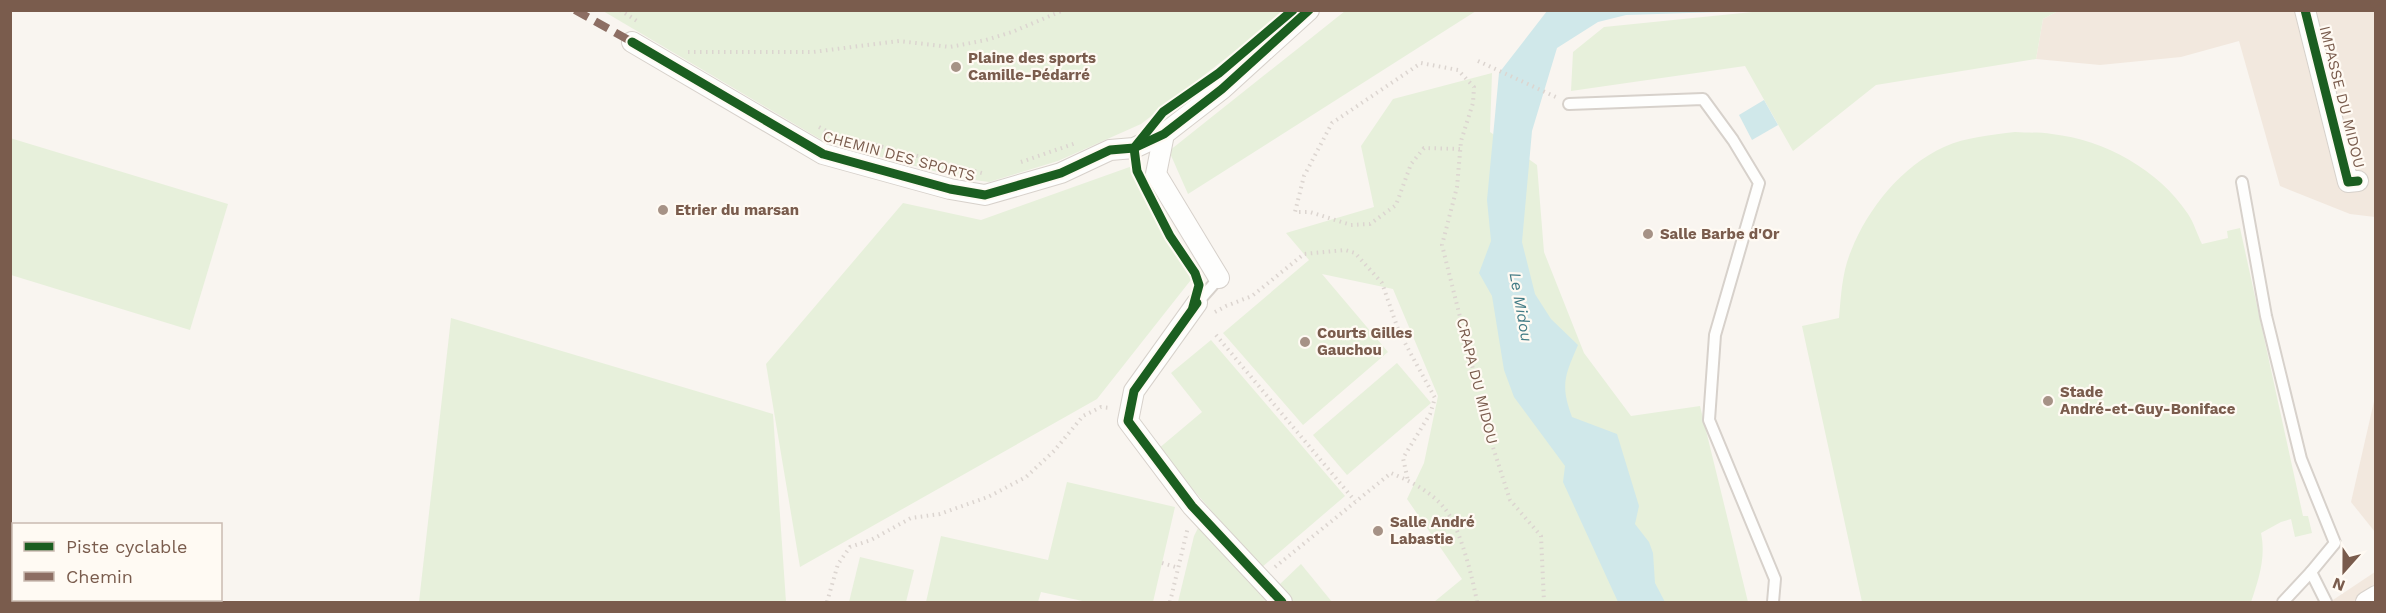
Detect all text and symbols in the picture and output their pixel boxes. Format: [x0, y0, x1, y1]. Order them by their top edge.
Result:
street label: IMPASSE DU MIDOU [2316, 24, 2368, 170]
place label: Plaine des sports Camille-Pédarré [968, 49, 1096, 84]
marker: Plaine des sports Camille-Pédarré [949, 60, 963, 74]
street label: CHEMIN DES SPORTS [821, 127, 977, 185]
place label: Etrier du marsan [675, 201, 799, 219]
marker: Etrier du marsan [656, 203, 670, 217]
place label: Salle Barbe d'Or [1660, 225, 1780, 243]
marker: Salle Barbe d'Or [1641, 227, 1655, 241]
water label: Le Midou [1506, 271, 1537, 344]
street label: CRAPA DU MIDOU [1453, 316, 1501, 446]
place label: Courts Gilles Gauchou [1317, 324, 1412, 359]
marker: Courts Gilles Gauchou [1298, 335, 1312, 349]
place label: Stade André-et-Guy-Boniface [2060, 383, 2236, 418]
marker: Stade André-et-Guy-Boniface [2041, 394, 2055, 408]
place label: Salle André Labastie [1390, 513, 1475, 548]
legend [12, 523, 222, 601]
marker: Salle André Labastie [1371, 524, 1385, 538]
text: Piste cyclable [66, 536, 187, 557]
north arrow [2314, 541, 2374, 601]
text: Chemin [66, 566, 133, 587]
text: N [2330, 574, 2348, 596]

